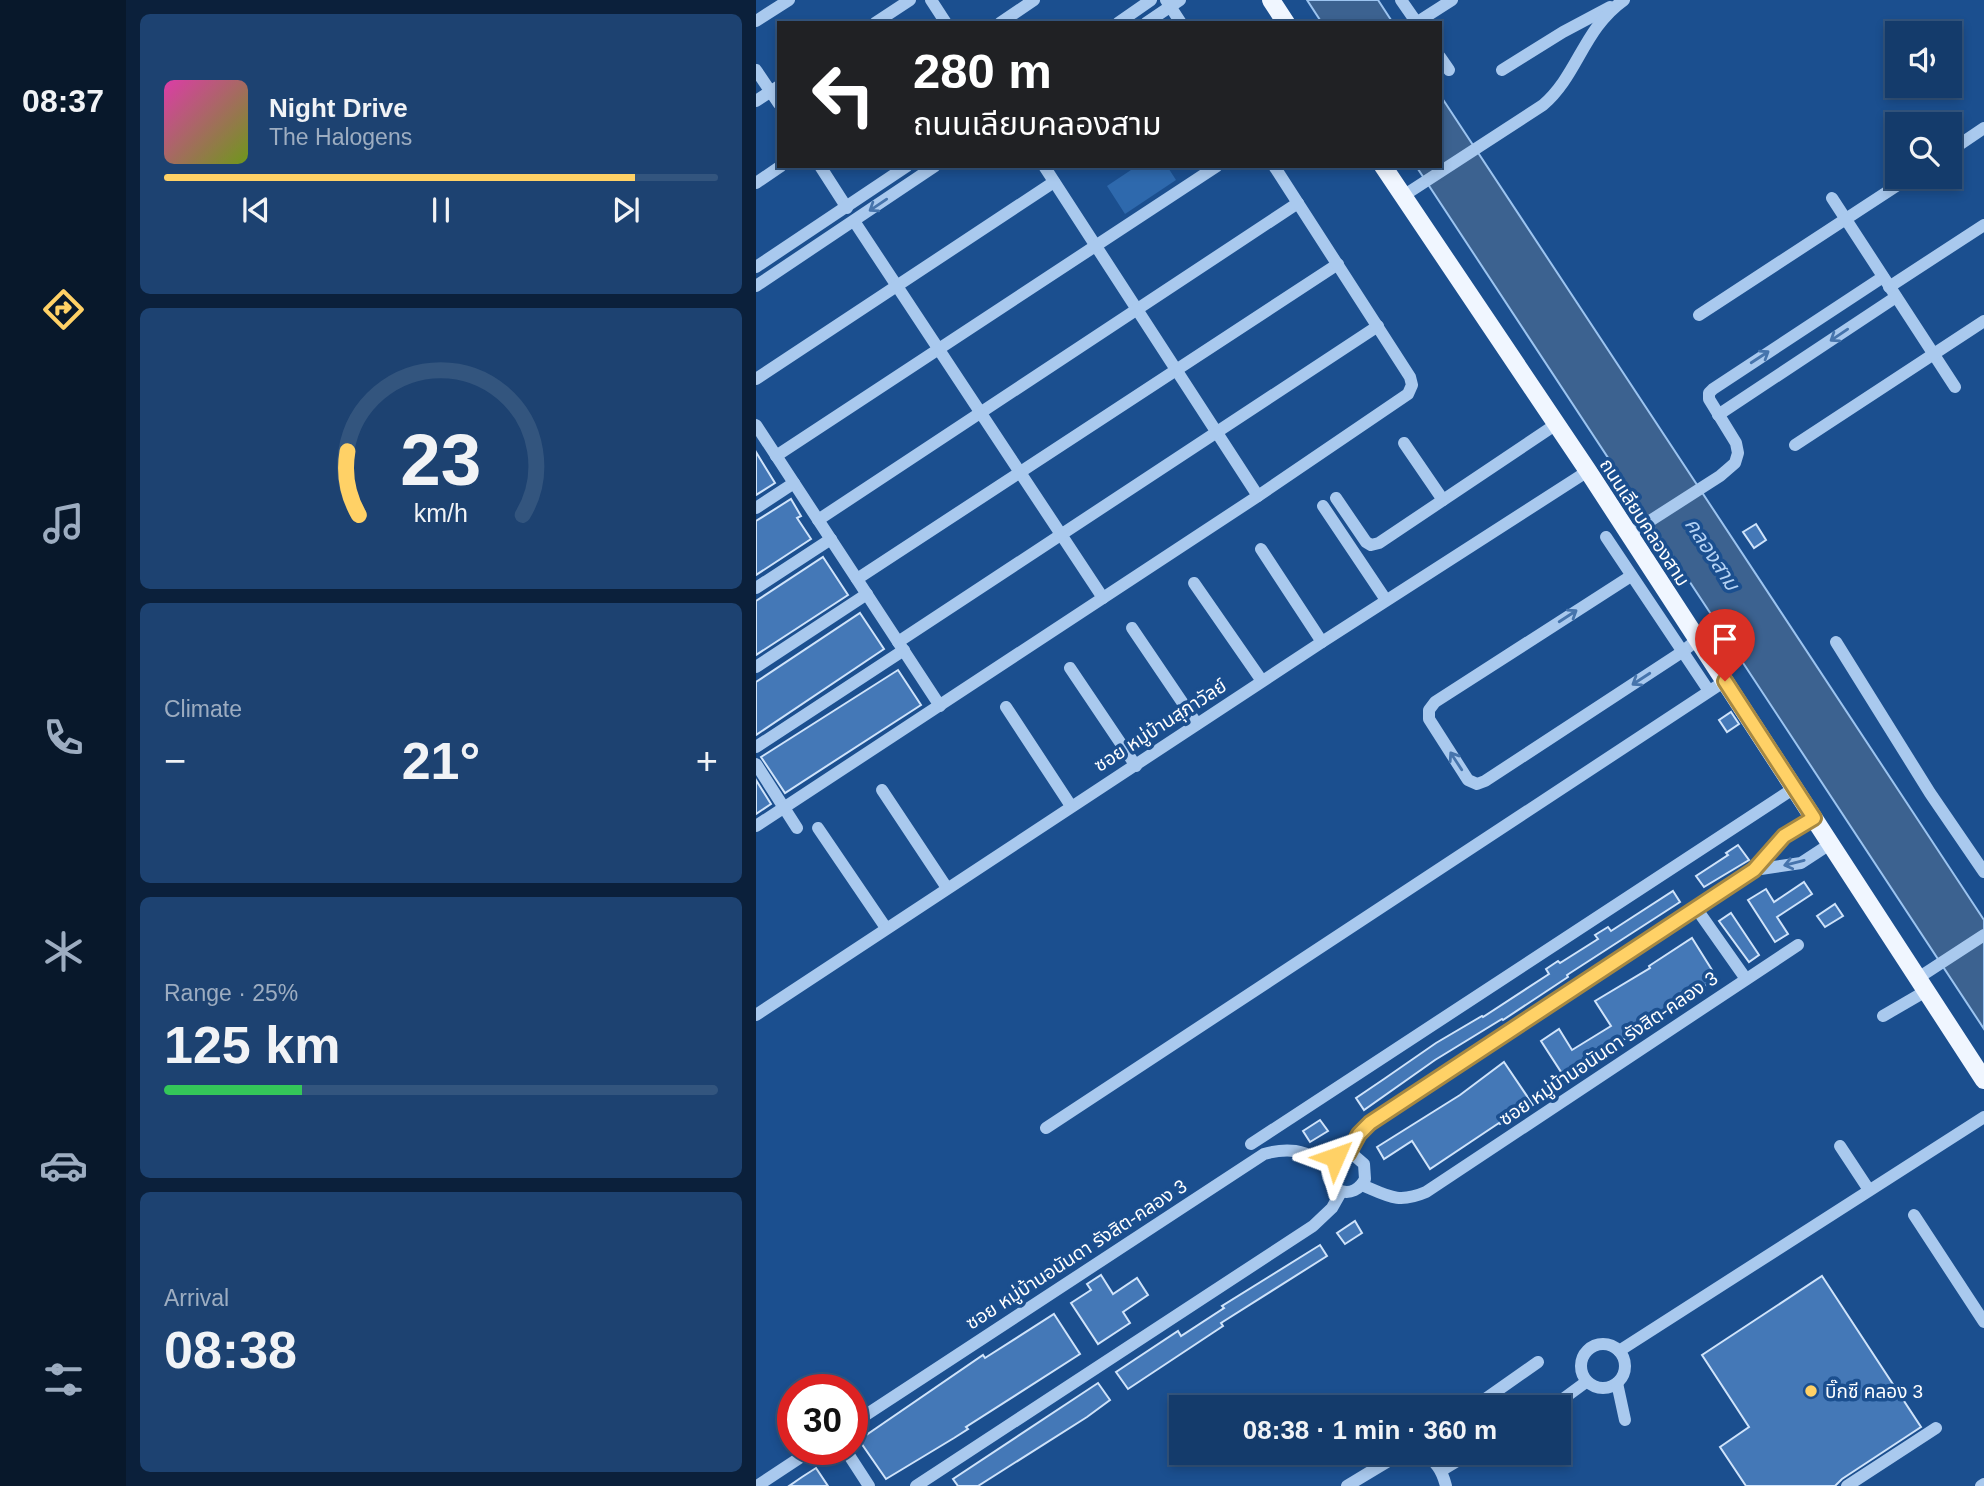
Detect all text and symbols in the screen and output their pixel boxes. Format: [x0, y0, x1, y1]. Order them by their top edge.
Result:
map controls [1885, 21, 1962, 189]
button: sound [1885, 21, 1962, 98]
text: 280 m [913, 44, 1052, 98]
icon: left [798, 49, 889, 140]
text: 08:37 [22, 83, 104, 119]
text: Night Drive [269, 93, 408, 123]
text: ถนนเลียบคลองสาม [913, 106, 1162, 142]
button: search [1885, 112, 1962, 189]
text: The Halogens [269, 124, 412, 150]
icon: previous [237, 191, 275, 229]
icon: pause [422, 191, 460, 229]
icon: next [607, 191, 645, 229]
one-way arrow [869, 198, 888, 212]
icon: directions [39, 285, 88, 334]
one-way arrow [1830, 328, 1849, 342]
one-way arrow [1750, 350, 1769, 365]
text: 23 [401, 419, 481, 500]
street label: ถนนเลียบคลองสาม [1596, 455, 1694, 590]
text: km/h [414, 498, 468, 526]
icon: music [39, 499, 88, 548]
water label: คลองสาม [1681, 513, 1745, 596]
one-way arrow [1558, 609, 1577, 623]
pin [1695, 609, 1755, 681]
icon: arrive [1706, 620, 1744, 658]
one-way arrow [1632, 672, 1651, 687]
street label: ซอย หมู่บ้านสุภาวัลย์ [1090, 674, 1231, 778]
text: Climate [164, 696, 242, 722]
icon: phone [39, 713, 88, 762]
text: 21° [402, 732, 480, 790]
text: − [164, 740, 186, 782]
text: + [696, 740, 718, 782]
one-way arrow [1448, 752, 1463, 771]
one-way arrow [1784, 857, 1806, 870]
icon: climate [39, 927, 88, 976]
street label: ซอย หมู่บ้านอนันดา รังสิต-คลอง 3 [1495, 967, 1723, 1131]
text: Range · 25% [164, 980, 298, 1006]
text: 125 km [164, 1016, 340, 1074]
position arrow [1298, 1120, 1372, 1194]
icon: car [39, 1141, 88, 1190]
street label: ซอย หมู่บ้านอนันดา รังสิต-คลอง 3 [961, 1174, 1192, 1335]
text: Arrival [164, 1285, 229, 1311]
text: 08:38 [164, 1321, 297, 1379]
icon: filters [39, 1355, 88, 1404]
speed limit sign: 30 [777, 1374, 868, 1465]
place label: บิ๊กซี คลอง 3 [1825, 1379, 1923, 1402]
marker: บิ๊กซี คลอง 3 [1803, 1383, 1819, 1399]
text: 08:38 · 1 min · 360 m [1243, 1415, 1497, 1445]

